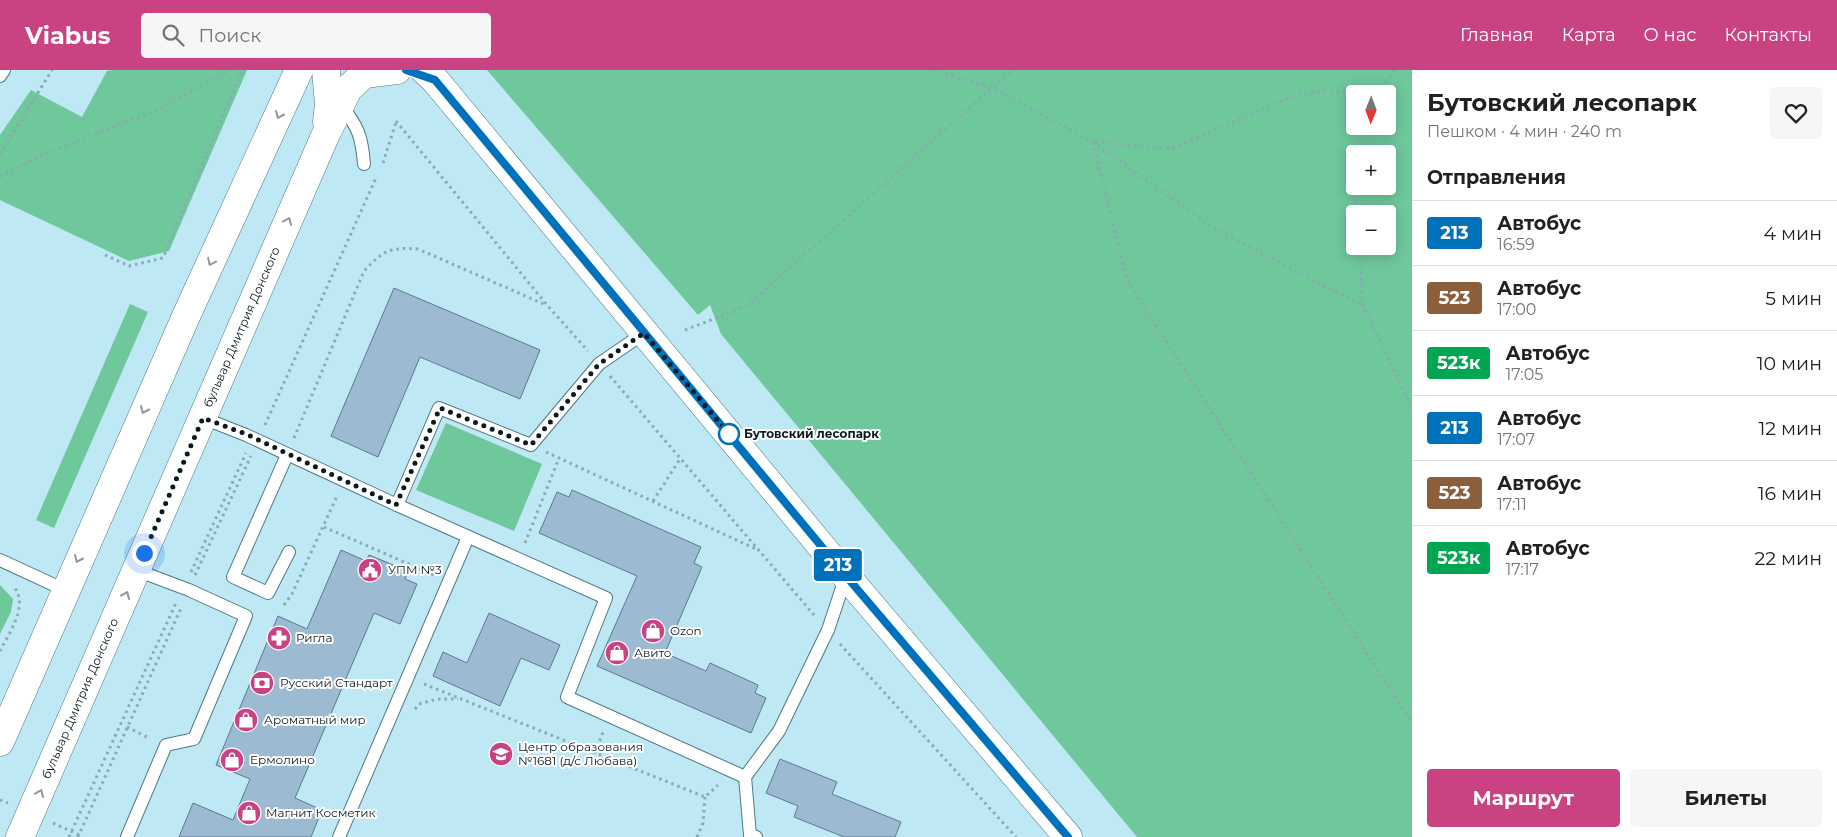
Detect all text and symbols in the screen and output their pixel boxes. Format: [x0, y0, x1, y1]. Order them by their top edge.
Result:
search box [141, 13, 491, 58]
text: Viabus [25, 21, 111, 50]
icon: search [159, 21, 187, 49]
text: Поиск [199, 24, 261, 47]
text: Главная [1460, 24, 1534, 46]
text: Карта [1562, 24, 1616, 46]
text: О нас [1644, 24, 1696, 46]
text: Контакты [1724, 24, 1812, 46]
north arrow [1346, 85, 1396, 135]
map controls [1346, 85, 1396, 255]
button: heart [1770, 87, 1822, 139]
text: Бутовский лесопарк [1427, 88, 1697, 117]
one-way arrow [275, 110, 286, 119]
text: Пешком · 4 мин · 240 m [1427, 122, 1622, 141]
button: + [1346, 145, 1396, 195]
text: Отправления [1427, 166, 1566, 189]
button: − [1346, 205, 1396, 255]
text: Автобус [1497, 212, 1581, 235]
one-way arrow [281, 217, 292, 226]
text: 213 [1440, 222, 1469, 244]
text: 4 мин [1764, 222, 1822, 245]
text: 16:59 [1497, 235, 1535, 254]
street label: бульвар Дмитрия Донского [200, 244, 283, 409]
one-way arrow [207, 257, 217, 266]
text: Автобус [1497, 277, 1581, 300]
text: 523 [1439, 287, 1470, 309]
text: 5 мин [1765, 287, 1822, 310]
text: 17:00 [1497, 300, 1536, 319]
text: Автобус [1505, 342, 1590, 365]
text: 523к [1437, 352, 1480, 374]
text: 10 мин [1757, 352, 1822, 375]
text: 17:05 [1505, 365, 1543, 384]
one-way arrow [140, 405, 151, 414]
text: Автобус [1497, 407, 1581, 430]
text: 213 [1440, 417, 1469, 439]
text: 12 мин [1758, 417, 1822, 440]
marker: Бутовский лесопарк [718, 423, 740, 445]
place label: Бутовский лесопарк [744, 426, 879, 441]
text: 17:07 [1497, 430, 1535, 449]
text: Автобус [1497, 472, 1581, 495]
text: 523 [1439, 482, 1470, 504]
text: 16 мин [1758, 482, 1822, 505]
text: 17:11 [1497, 495, 1527, 514]
text: Автобус [1505, 537, 1590, 560]
your location [132, 541, 157, 566]
text: 523к [1437, 547, 1480, 569]
text: 22 мин [1755, 547, 1822, 570]
line badge: 213 [809, 549, 867, 581]
one-way arrow [74, 554, 85, 563]
text: 213 [824, 554, 852, 576]
public building icon: УПМ №3 [357, 557, 383, 583]
text: 17:17 [1505, 560, 1539, 579]
place label: УПМ №3 [388, 562, 442, 577]
one-way arrow [119, 591, 130, 600]
street label: бульвар Дмитрия Донского [38, 615, 121, 781]
shop icon: Ozon [640, 618, 666, 644]
place label: Ozon [670, 623, 702, 638]
pharmacy icon: Ригла [266, 625, 292, 651]
place label: Ригла [296, 630, 332, 645]
shop icon: Авито [604, 640, 630, 666]
place label: Авито [634, 645, 672, 660]
bank icon: Русский Стандарт [249, 670, 275, 696]
place label: Русский Стандарт [280, 675, 393, 690]
shop icon: Ароматный мир [233, 707, 259, 733]
place label: Ароматный мир [264, 712, 366, 727]
place label: Центр образования №1681 (д/с Любава) [518, 739, 643, 768]
school or university icon: Центр образования №1681 (д/с Любава) [488, 741, 514, 767]
shop icon: Ермолино [219, 747, 245, 773]
place label: Ермолино [250, 752, 315, 767]
button: Маршрут [1427, 769, 1620, 827]
button: Билеты [1630, 769, 1822, 827]
one-way arrow [34, 789, 45, 798]
shop icon: Магнит Косметик [236, 800, 262, 826]
place label: Магнит Косметик [266, 805, 375, 820]

